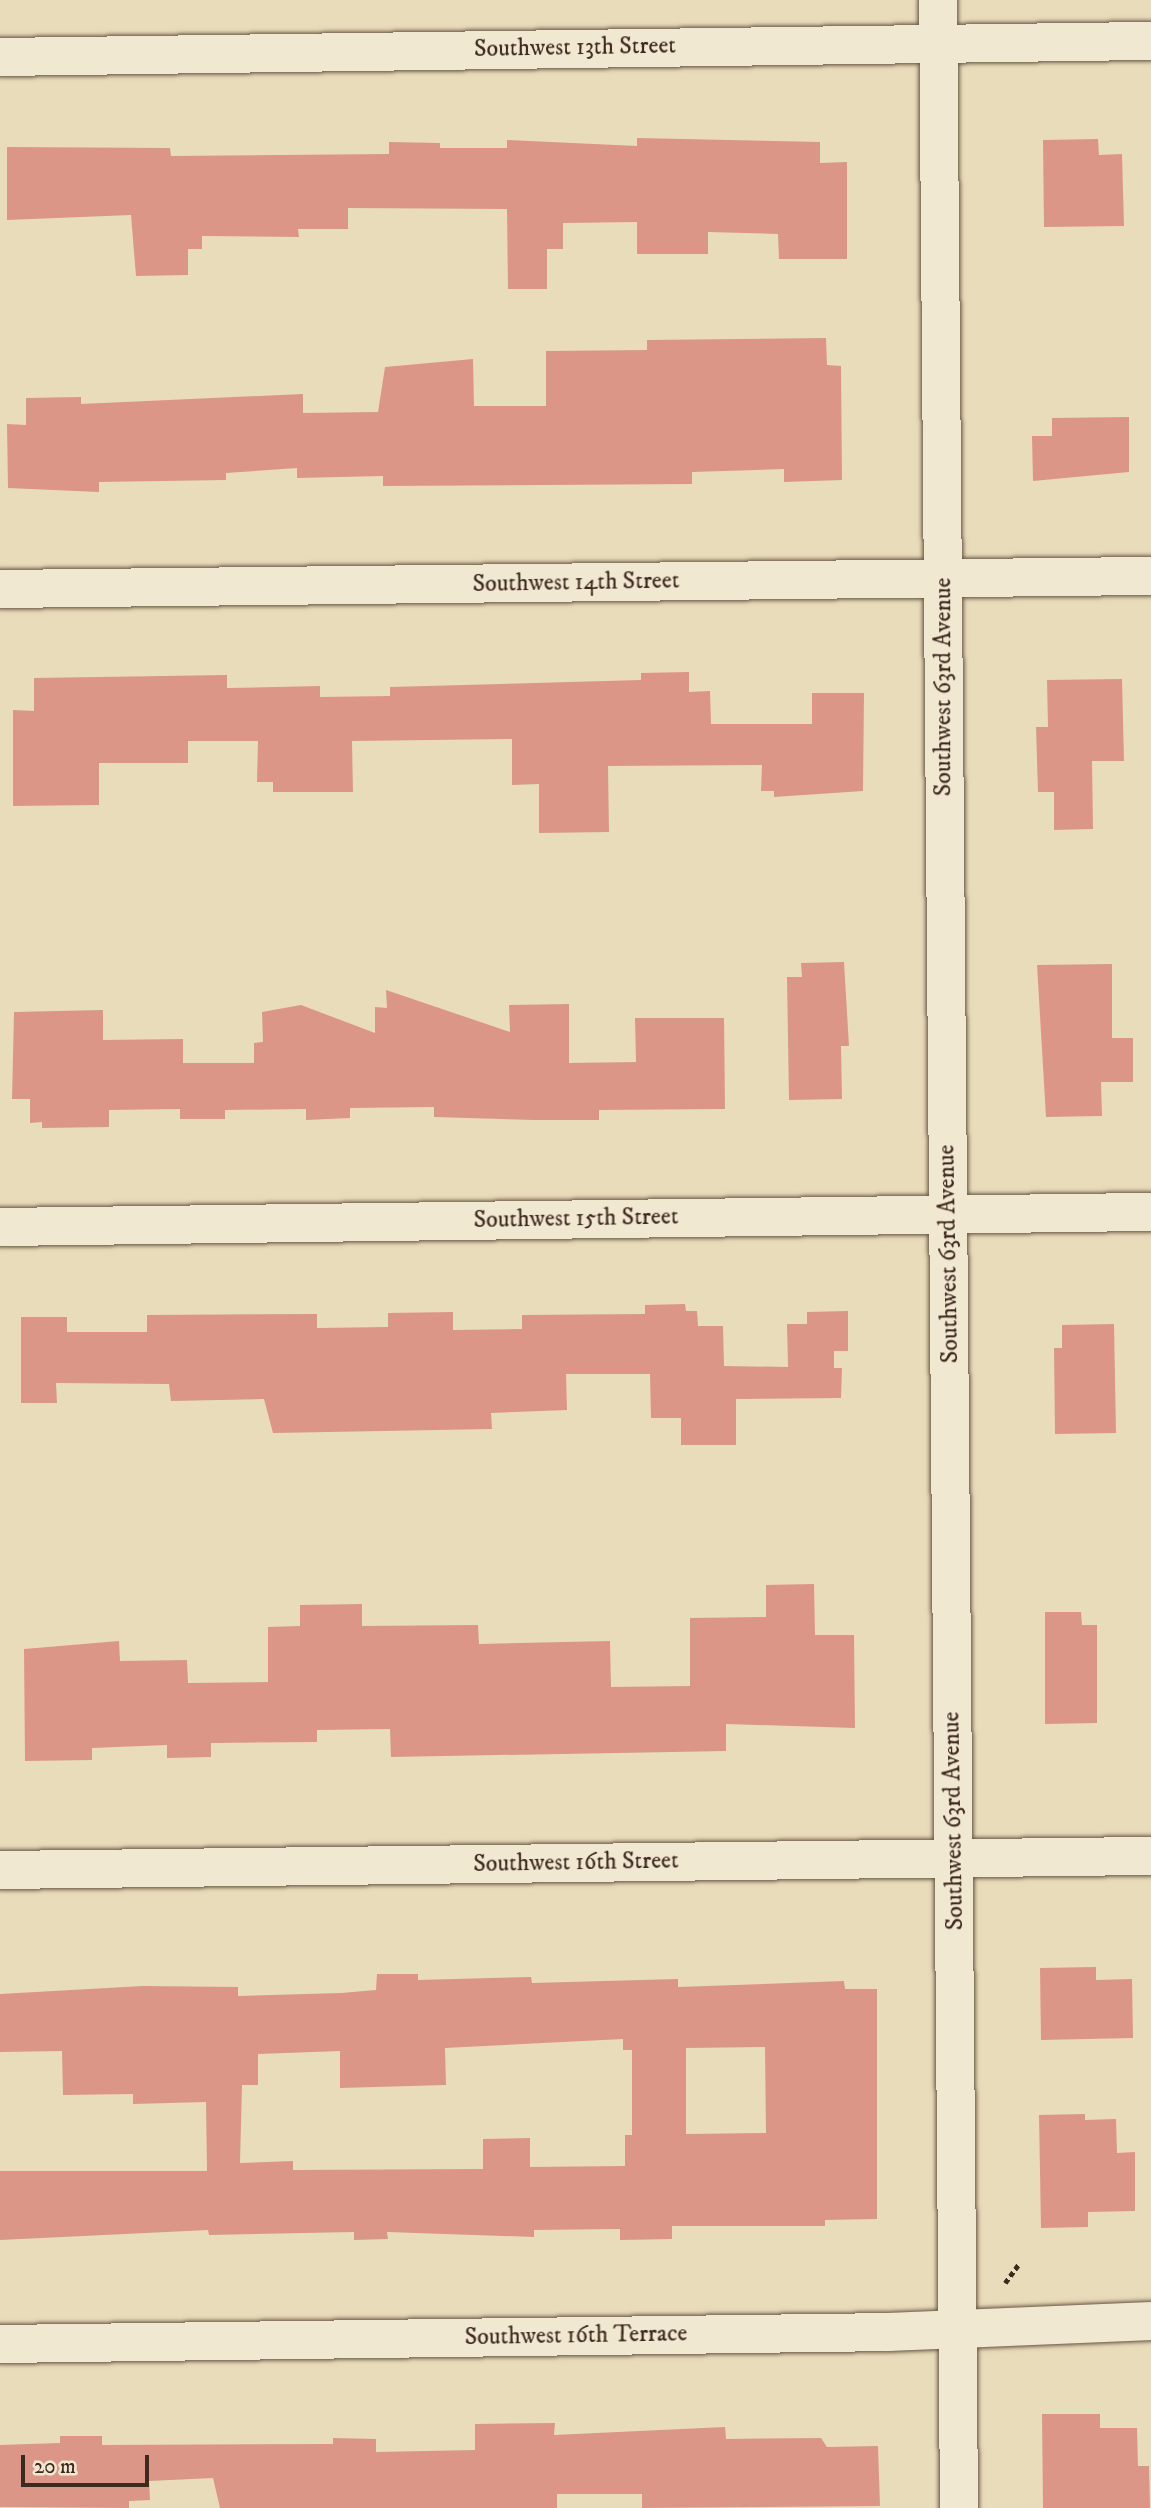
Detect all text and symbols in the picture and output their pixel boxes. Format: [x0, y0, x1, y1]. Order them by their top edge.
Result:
street label: Southwest 13th Street [474, 32, 676, 64]
street label: Southwest 14th Street [472, 567, 680, 599]
street label: Southwest 63rd Avenue [930, 578, 958, 796]
street label: Southwest 63rd Avenue [933, 1144, 965, 1364]
street label: Southwest 15th Street [473, 1203, 679, 1235]
street label: Southwest 63rd Avenue [938, 1711, 970, 1931]
street label: Southwest 16th Street [473, 1847, 679, 1879]
street label: Southwest 16th Terrace [464, 2320, 688, 2352]
scale bar [24, 2442, 152, 2486]
text: 20 m [34, 2454, 76, 2480]

